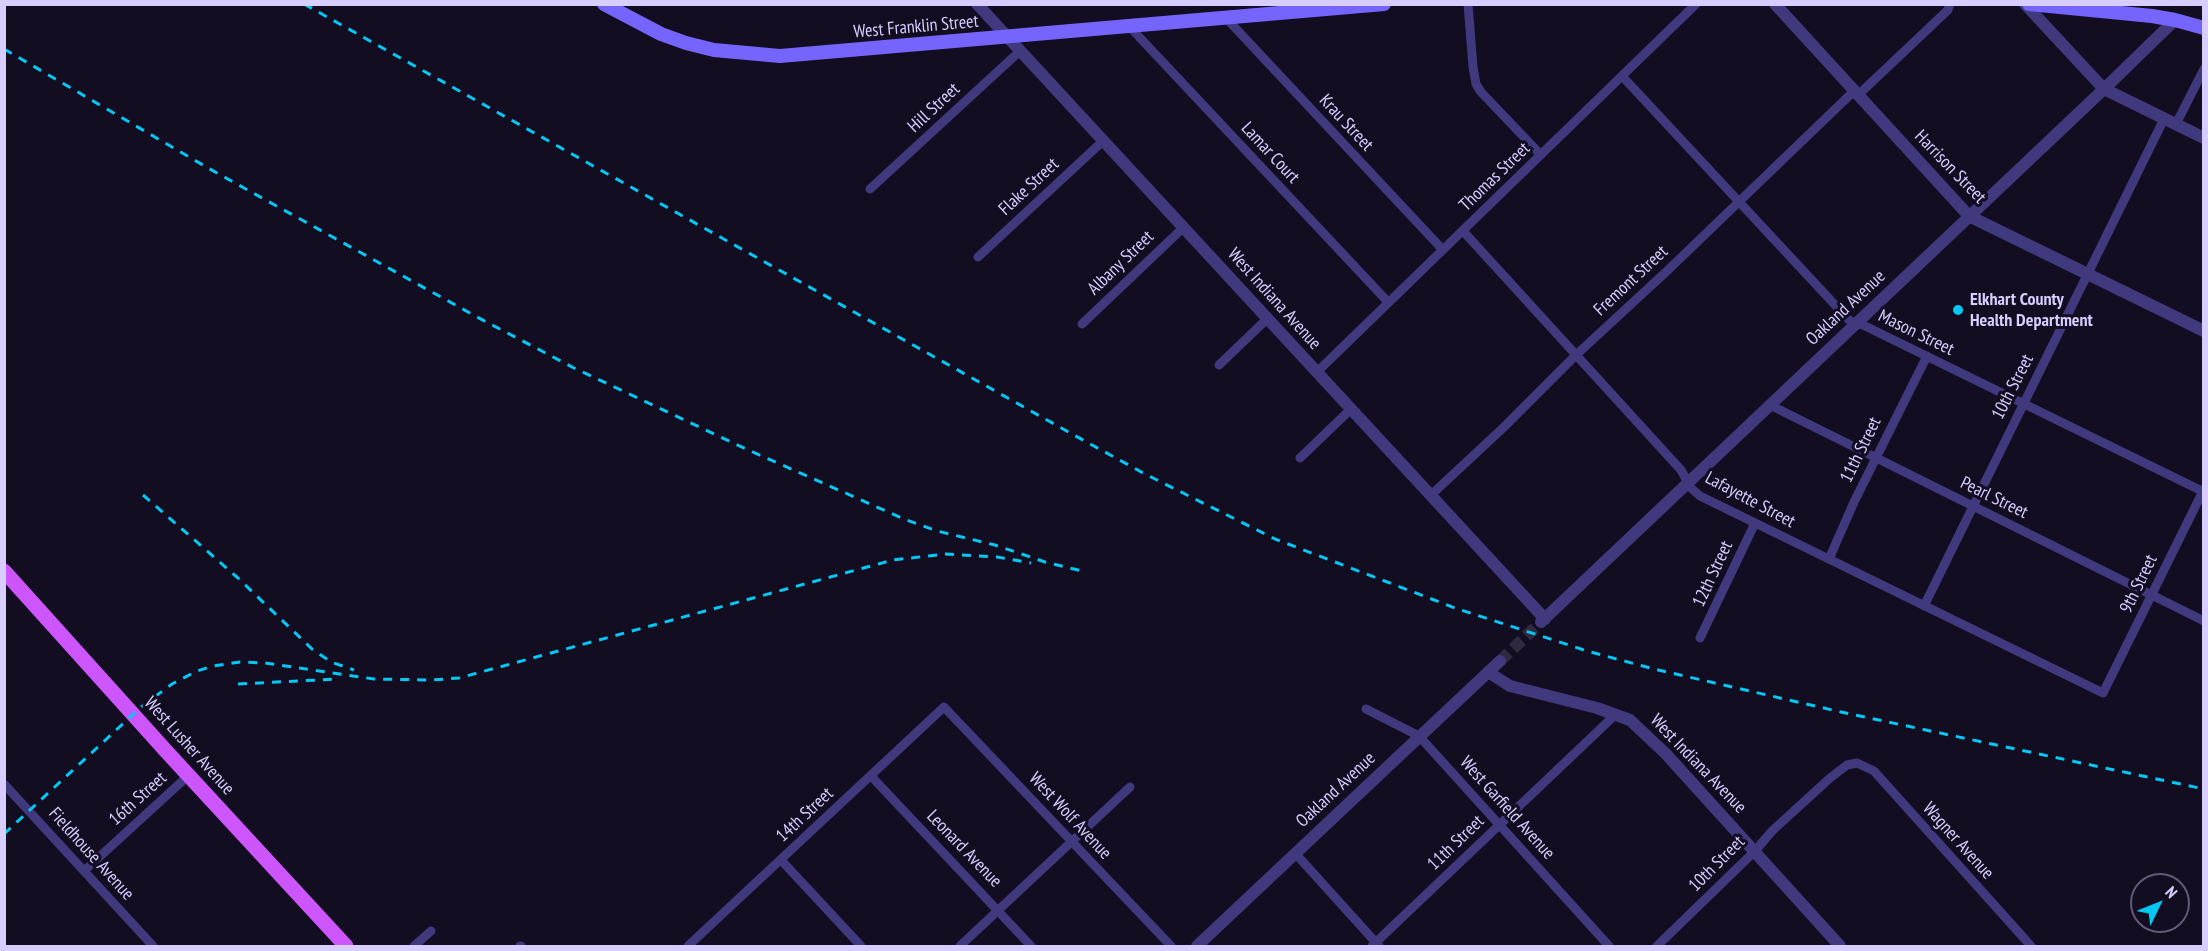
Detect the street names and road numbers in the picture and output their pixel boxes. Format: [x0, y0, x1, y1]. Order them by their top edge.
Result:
street label: West Franklin Street [853, 11, 979, 43]
street label: Hill Street [904, 79, 964, 137]
street label: Krau Street [1314, 90, 1378, 156]
street label: Lamar Court [1236, 118, 1304, 188]
street label: Harrison Street [1910, 126, 1990, 208]
street label: Thomas Street [1455, 138, 1535, 216]
street label: Flake Street [995, 154, 1063, 220]
street label: Albany Street [1083, 226, 1159, 300]
street label: Fremont Street [1590, 241, 1672, 321]
street label: West Indiana Avenue [1223, 244, 1325, 354]
street label: Oakland Avenue [1802, 266, 1890, 350]
street label: Mason Street [1875, 305, 1957, 361]
street label: 10th Street [1987, 351, 2039, 423]
street label: 11th Street [1836, 414, 1886, 486]
street label: Lafayette Street [1701, 467, 1799, 533]
street label: Pearl Street [1957, 472, 2031, 524]
street label: 12th Street [1688, 538, 1738, 610]
street label: 9th Street [2116, 551, 2162, 617]
street label: West Lusher Avenue [139, 693, 239, 799]
street label: West Indiana Avenue [1645, 710, 1751, 818]
street label: Oakland Avenue [1292, 748, 1380, 832]
street label: West Garfield Avenue [1455, 752, 1559, 864]
street label: 16th Street [105, 768, 171, 830]
street label: West Wolf Avenue [1024, 768, 1116, 864]
street label: 14th Street [772, 783, 838, 847]
street label: Wagner Avenue [1918, 798, 1998, 884]
street label: Fieldhouse Avenue [44, 803, 138, 905]
street label: Leonard Avenue [922, 806, 1006, 892]
street label: 11th Street [1423, 811, 1489, 875]
street label: 10th Street [1685, 832, 1749, 896]

